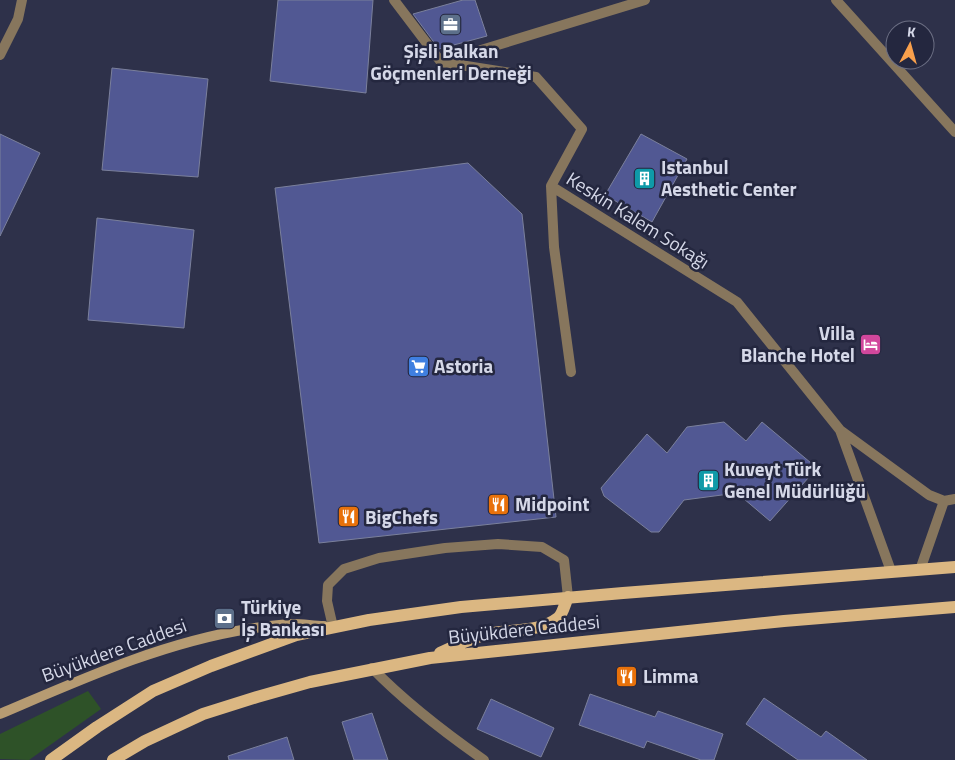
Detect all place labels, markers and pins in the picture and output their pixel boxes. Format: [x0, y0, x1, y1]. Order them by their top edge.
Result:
office icon: Şişli Balkan Göçmenleri Derneği [439, 13, 463, 37]
place label: Şişli Balkan Göçmenleri Derneği [370, 36, 532, 87]
place label: Istanbul Aesthetic Center [661, 152, 797, 203]
building icon: Istanbul Aesthetic Center [633, 166, 657, 190]
place label: Villa Blanche Hotel [741, 318, 855, 369]
hotel icon: Villa Blanche Hotel [859, 332, 883, 356]
place label: Astoria [434, 351, 493, 380]
supermarket icon: Astoria [406, 354, 430, 378]
place label: Kuveyt Türk Genel Müdürlüğü [724, 454, 866, 505]
building icon: Kuveyt Türk Genel Müdürlüğü [696, 468, 720, 492]
place label: Midpoint [515, 489, 589, 518]
restaurant icon: Midpoint [487, 492, 511, 516]
place label: BigChefs [365, 502, 438, 531]
restaurant icon: BigChefs [337, 505, 361, 529]
place label: Türkiye İş Bankası [241, 592, 325, 643]
bank icon: Türkiye İş Bankası [213, 606, 237, 630]
place label: Limma [643, 661, 699, 690]
restaurant icon: Limma [615, 664, 639, 688]

